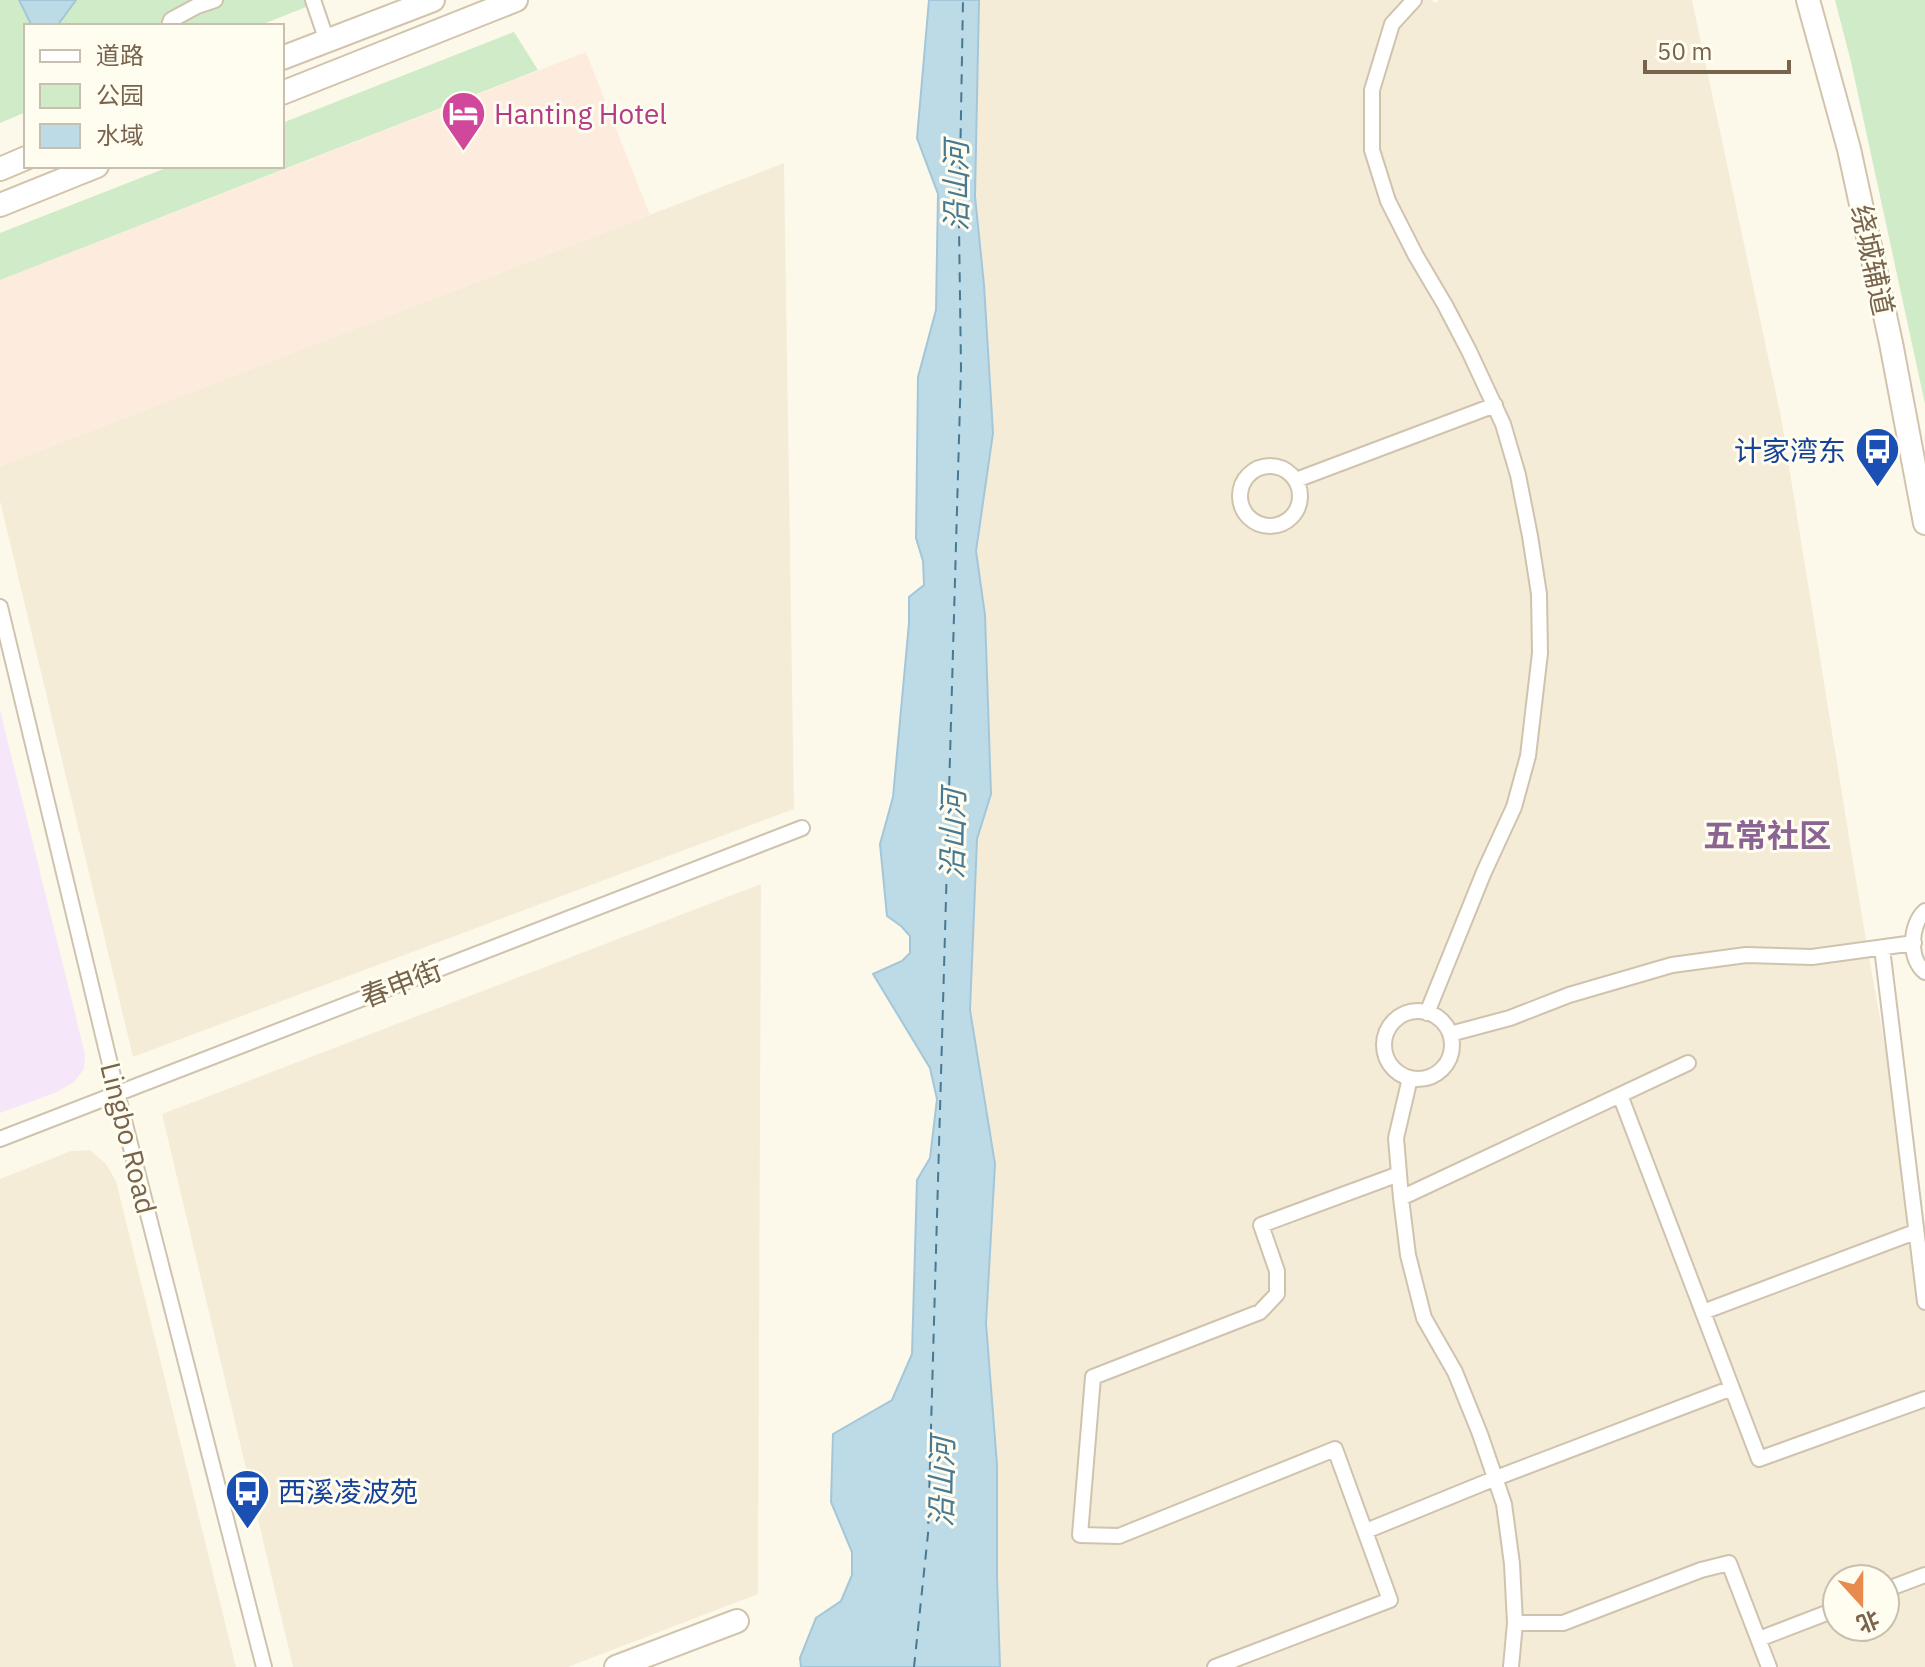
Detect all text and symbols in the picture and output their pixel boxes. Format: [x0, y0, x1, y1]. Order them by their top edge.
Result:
legend [24, 24, 284, 168]
scale bar [1645, 24, 1789, 74]
text: 50 m [1657, 35, 1712, 67]
text: 道路 [96, 39, 144, 71]
text: 公园 [96, 79, 144, 111]
hotel icon: Hanting Hotel [439, 89, 487, 152]
place label: Hanting Hotel [494, 95, 667, 132]
text: 水域 [96, 119, 144, 151]
water label: 沿山河 [936, 136, 975, 231]
street label: 绕城辅道 [1843, 201, 1903, 319]
bus stop icon: 计家湾东 [1853, 426, 1901, 489]
place label: 计家湾东 [1734, 432, 1846, 469]
water label: 沿山河 [932, 784, 972, 879]
district label: 五常社区 [1703, 814, 1831, 856]
street label: 春申街 [355, 951, 447, 1015]
street label: Lingbo Road [92, 1059, 166, 1217]
water label: 沿山河 [921, 1432, 961, 1527]
bus stop icon: 西溪凌波苑 [223, 1467, 271, 1530]
place label: 西溪凌波苑 [278, 1473, 418, 1510]
north arrow [1821, 1563, 1901, 1643]
text: 北 [1853, 1605, 1884, 1640]

